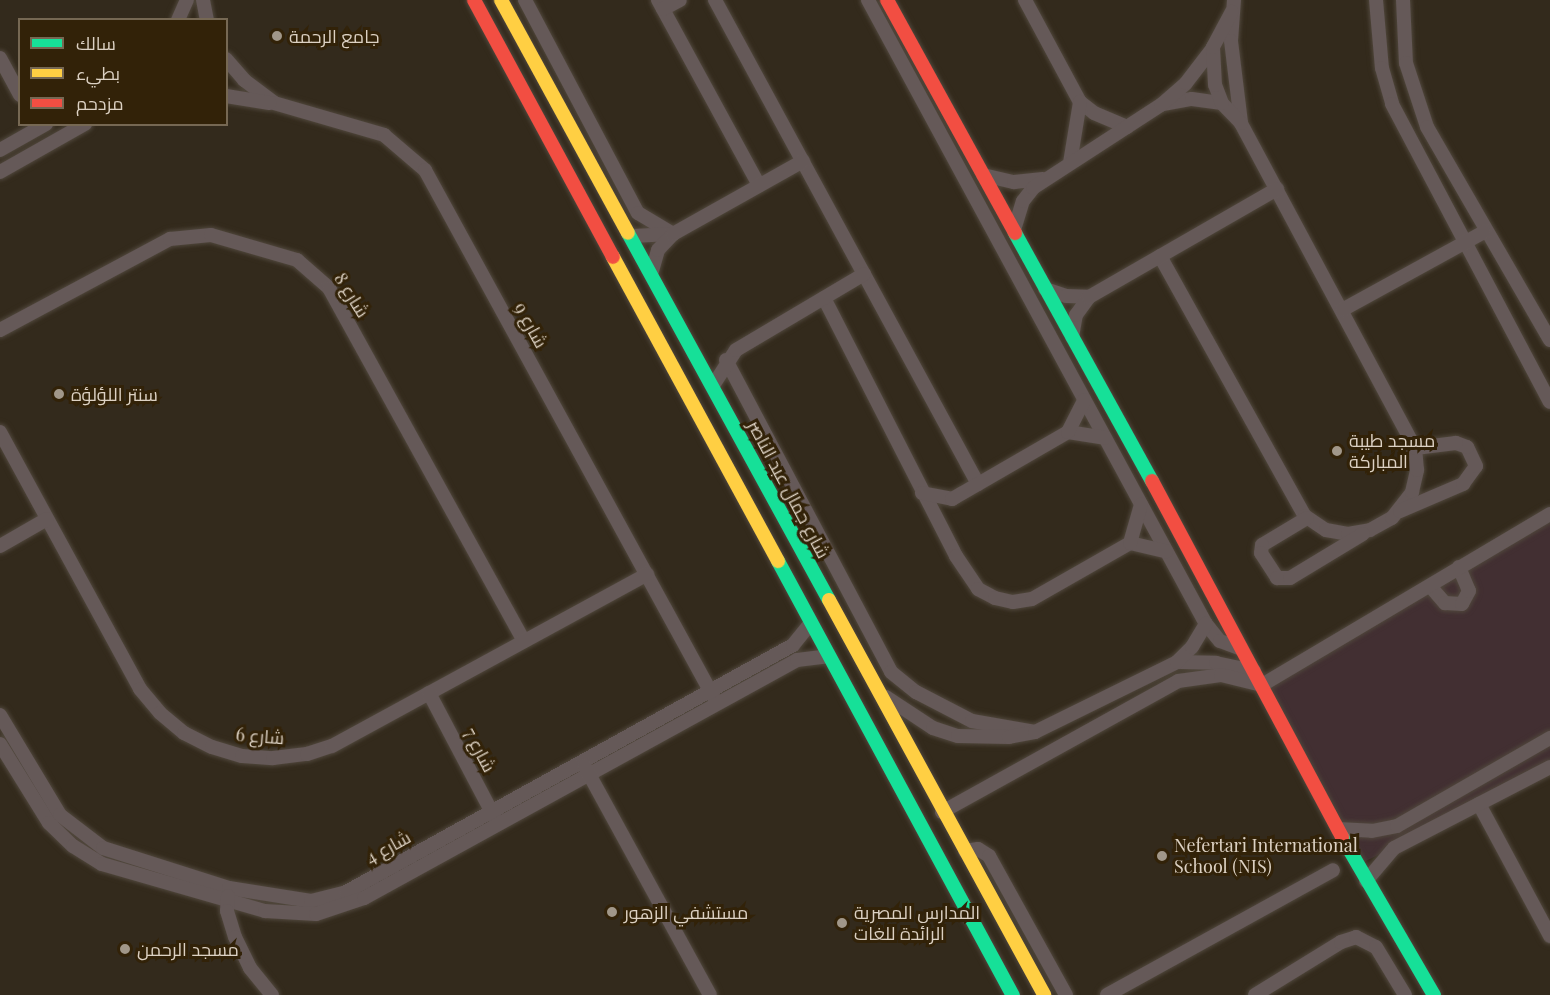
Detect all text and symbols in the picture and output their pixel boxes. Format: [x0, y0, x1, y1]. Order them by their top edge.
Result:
legend [18, 18, 228, 126]
place label: جامع الرحمة [289, 25, 379, 47]
marker: جامع الرحمة [270, 29, 284, 43]
text: سالك [76, 31, 116, 55]
text: بطيء [76, 61, 120, 85]
text: مزدحم [76, 91, 124, 115]
street label: شارع 8 [330, 269, 374, 321]
street label: شارع 9 [510, 299, 552, 351]
place label: سنتر اللؤلؤة [71, 383, 158, 405]
marker: سنتر اللؤلؤة [52, 387, 66, 401]
street label: شارع جمال عبد الناصر [743, 416, 835, 562]
place label: مسجد طيبة المباركة [1349, 430, 1435, 472]
marker: مسجد طيبة المباركة [1330, 444, 1344, 458]
street label: شارع 6 [235, 724, 285, 748]
street label: شارع 7 [460, 724, 500, 776]
street label: شارع 4 [362, 826, 414, 868]
place label: Nefertari International School (NIS) [1174, 835, 1358, 878]
marker: Nefertari International School (NIS) [1155, 849, 1169, 863]
place label: مستشفي الزهور [624, 901, 748, 923]
place label: المدارس المصرية الرائدة للغات [854, 902, 980, 944]
marker: مستشفي الزهور [605, 905, 619, 919]
marker: المدارس المصرية الرائدة للغات [835, 916, 849, 930]
place label: مسجد الرحمن [137, 938, 239, 960]
marker: مسجد الرحمن [118, 942, 132, 956]

